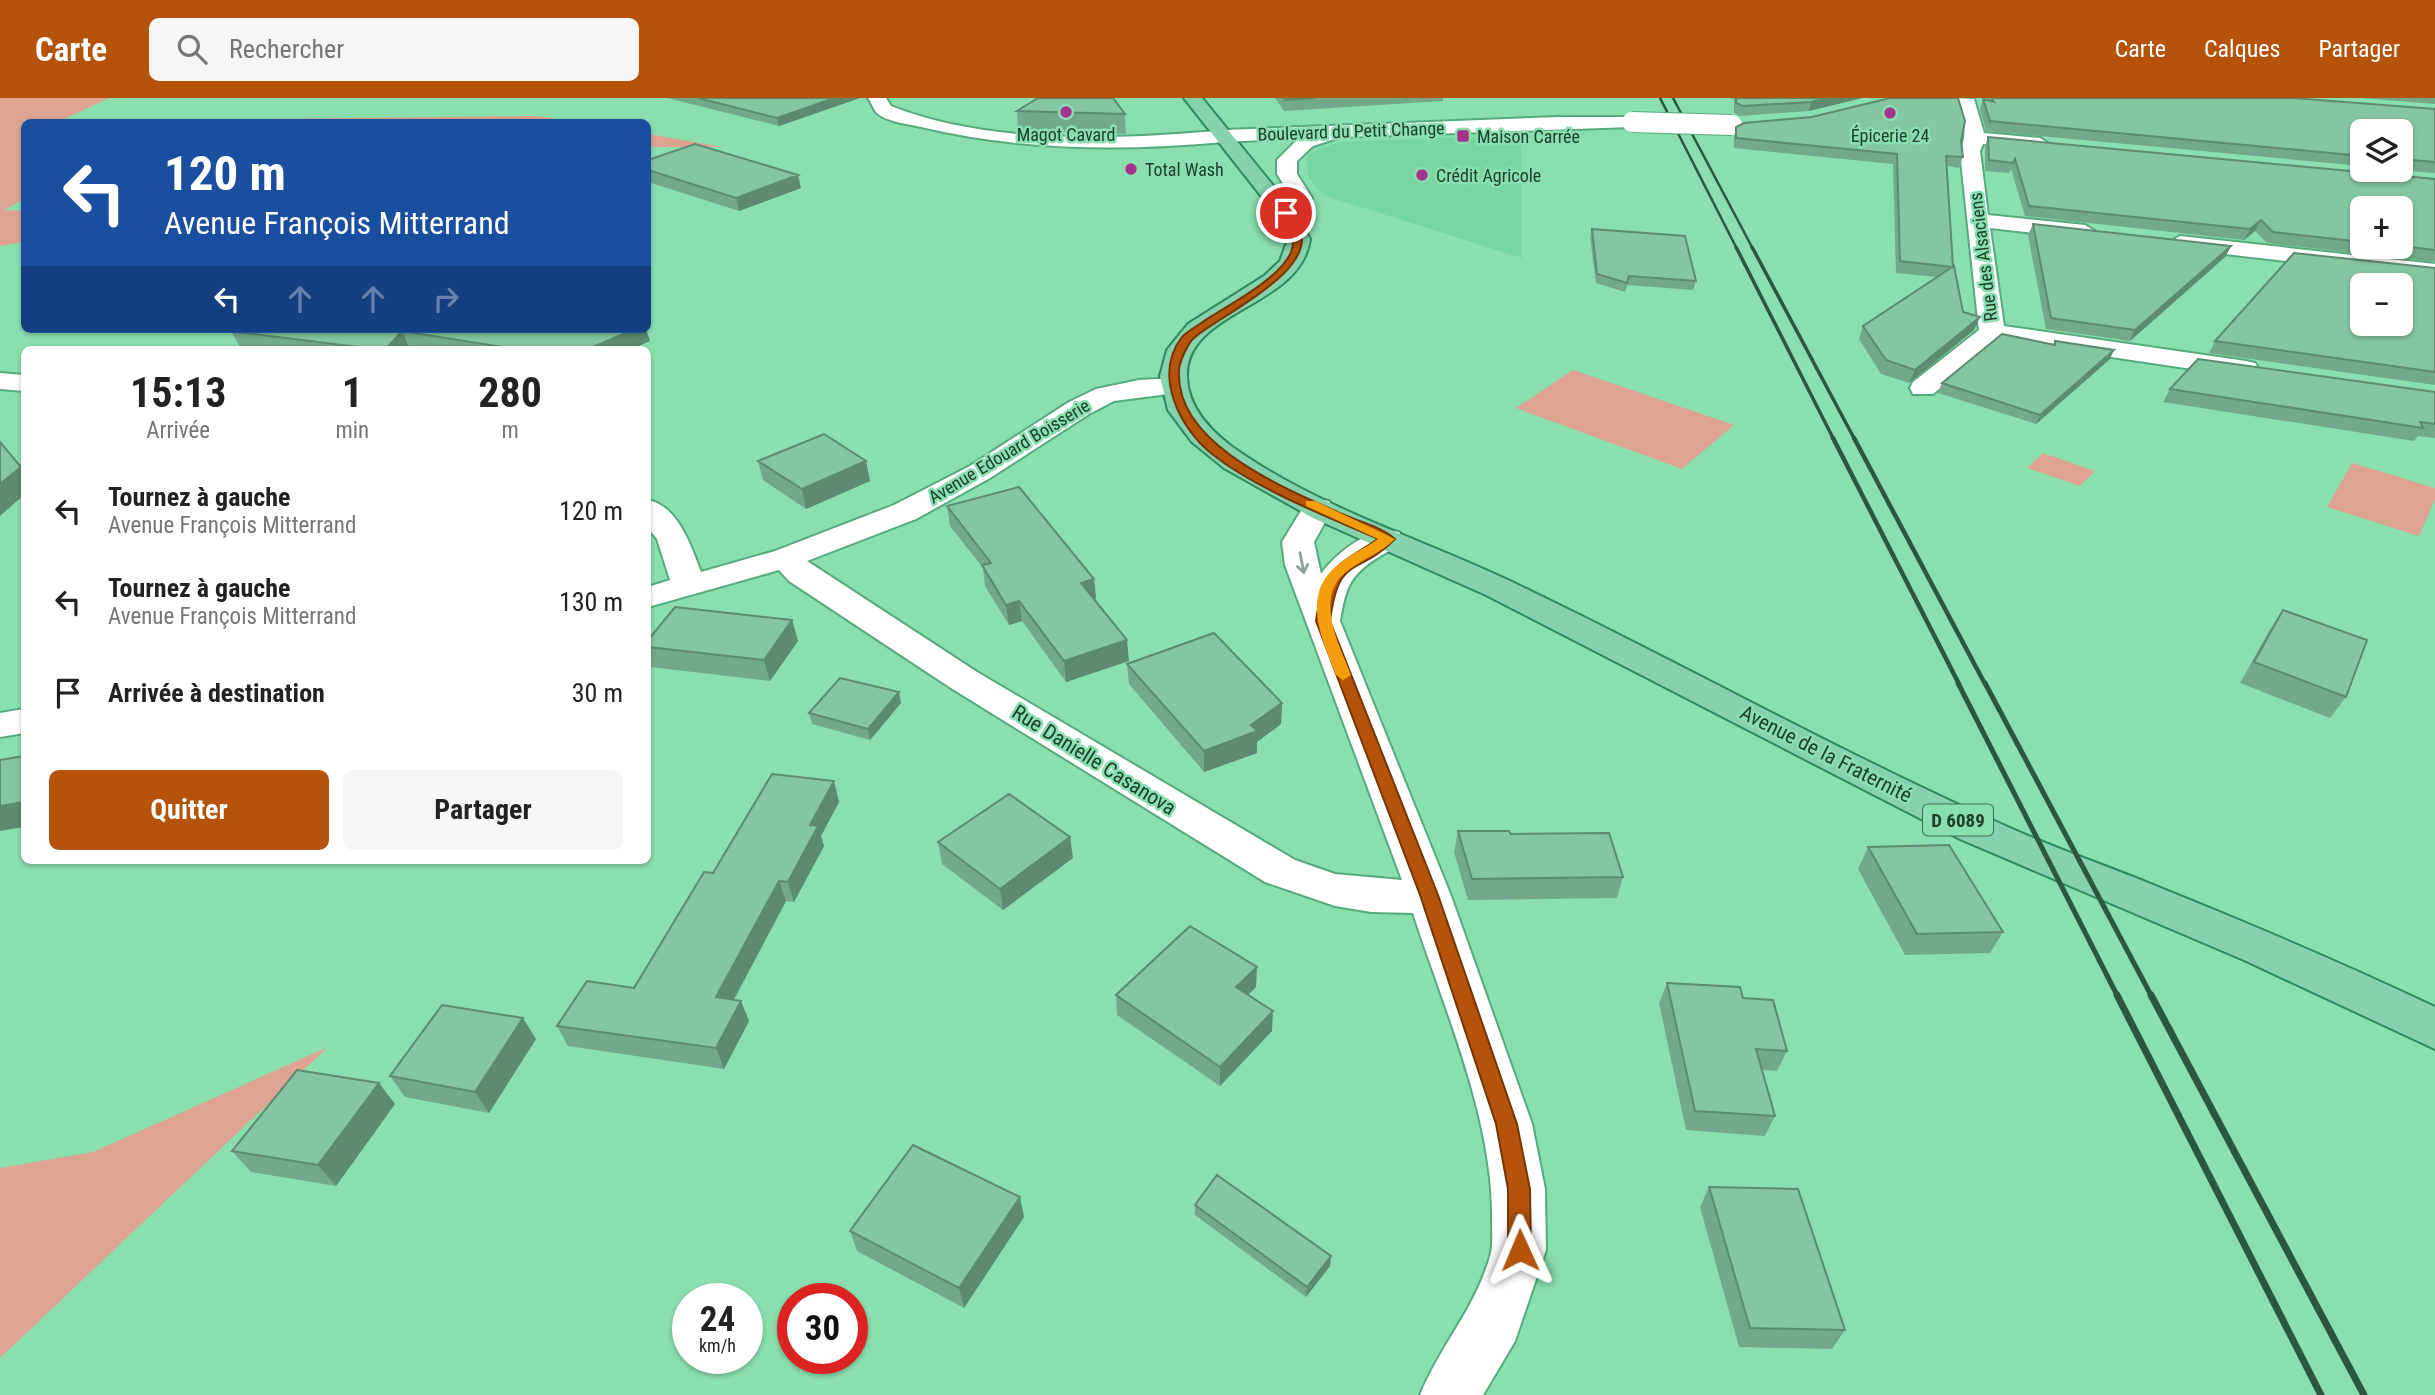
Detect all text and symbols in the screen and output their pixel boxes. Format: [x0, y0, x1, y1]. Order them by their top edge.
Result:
search box [149, 18, 639, 81]
text: Carte [35, 30, 107, 69]
icon: search [173, 30, 211, 68]
text: Rechercher [229, 34, 344, 64]
text: Carte [2115, 35, 2166, 63]
text: Calques [2204, 35, 2280, 63]
text: Partager [2318, 35, 2400, 63]
marker: Magot Cavard [1058, 104, 1074, 120]
marker: Épicerie 24 [1882, 105, 1898, 121]
street label: Boulevard du Petit Change [1257, 117, 1445, 145]
map controls [2350, 119, 2413, 336]
button: layers [2350, 119, 2413, 182]
place label: Magot Cavard [1017, 124, 1115, 145]
place label: Épicerie 24 [1851, 125, 1929, 146]
place label: Maison Carrée [1477, 126, 1580, 147]
marker: Maison Carrée [1455, 128, 1471, 144]
text: 120 m [164, 145, 286, 202]
icon: left [49, 147, 140, 238]
place label: Total Wash [1145, 159, 1224, 180]
marker: Total Wash [1123, 161, 1139, 177]
place label: Crédit Agricole [1436, 165, 1541, 186]
marker: Crédit Agricole [1414, 167, 1430, 183]
pin [1256, 183, 1316, 243]
street label: Rue des Alsaciens [1965, 191, 2001, 323]
icon: arrive [1267, 194, 1305, 232]
button: + [2350, 196, 2413, 259]
text: Avenue François Mitterrand [164, 204, 510, 242]
button: − [2350, 273, 2413, 336]
icon: left [208, 280, 246, 318]
icon: ahead [281, 280, 319, 318]
icon: ahead [354, 280, 392, 318]
icon: right [427, 280, 465, 318]
text: 15:13 [130, 368, 226, 417]
text: 1 [342, 368, 363, 417]
text: 280 [478, 368, 542, 417]
street label: Avenue Edouard Boisserie [925, 395, 1093, 507]
text: Arrivée [146, 417, 210, 444]
text: min [335, 417, 369, 444]
text: m [501, 417, 519, 444]
text: Tournez à gauche [108, 482, 290, 512]
icon: left [49, 492, 87, 530]
text: 120 m [559, 496, 623, 526]
text: Avenue François Mitterrand [108, 512, 356, 539]
one-way arrow [1295, 551, 1309, 574]
text: Tournez à gauche [108, 573, 290, 603]
icon: left [49, 583, 87, 621]
text: 130 m [559, 587, 623, 617]
text: Avenue François Mitterrand [108, 603, 356, 630]
icon: arrive [49, 674, 87, 712]
text: Arrivée à destination [108, 678, 325, 708]
text: 30 m [572, 678, 623, 708]
street label: Rue Danielle Casanova [1008, 700, 1180, 820]
street label: Avenue de la Fraternité [1736, 700, 1916, 808]
button: Quitter [49, 770, 329, 850]
button: Partager [343, 770, 623, 850]
road number: D 6089 [1923, 804, 1993, 835]
position arrow [1483, 1213, 1557, 1287]
speed limit sign: 30 [777, 1283, 868, 1374]
text: 24 [700, 1299, 735, 1340]
text: km/h [699, 1335, 736, 1356]

